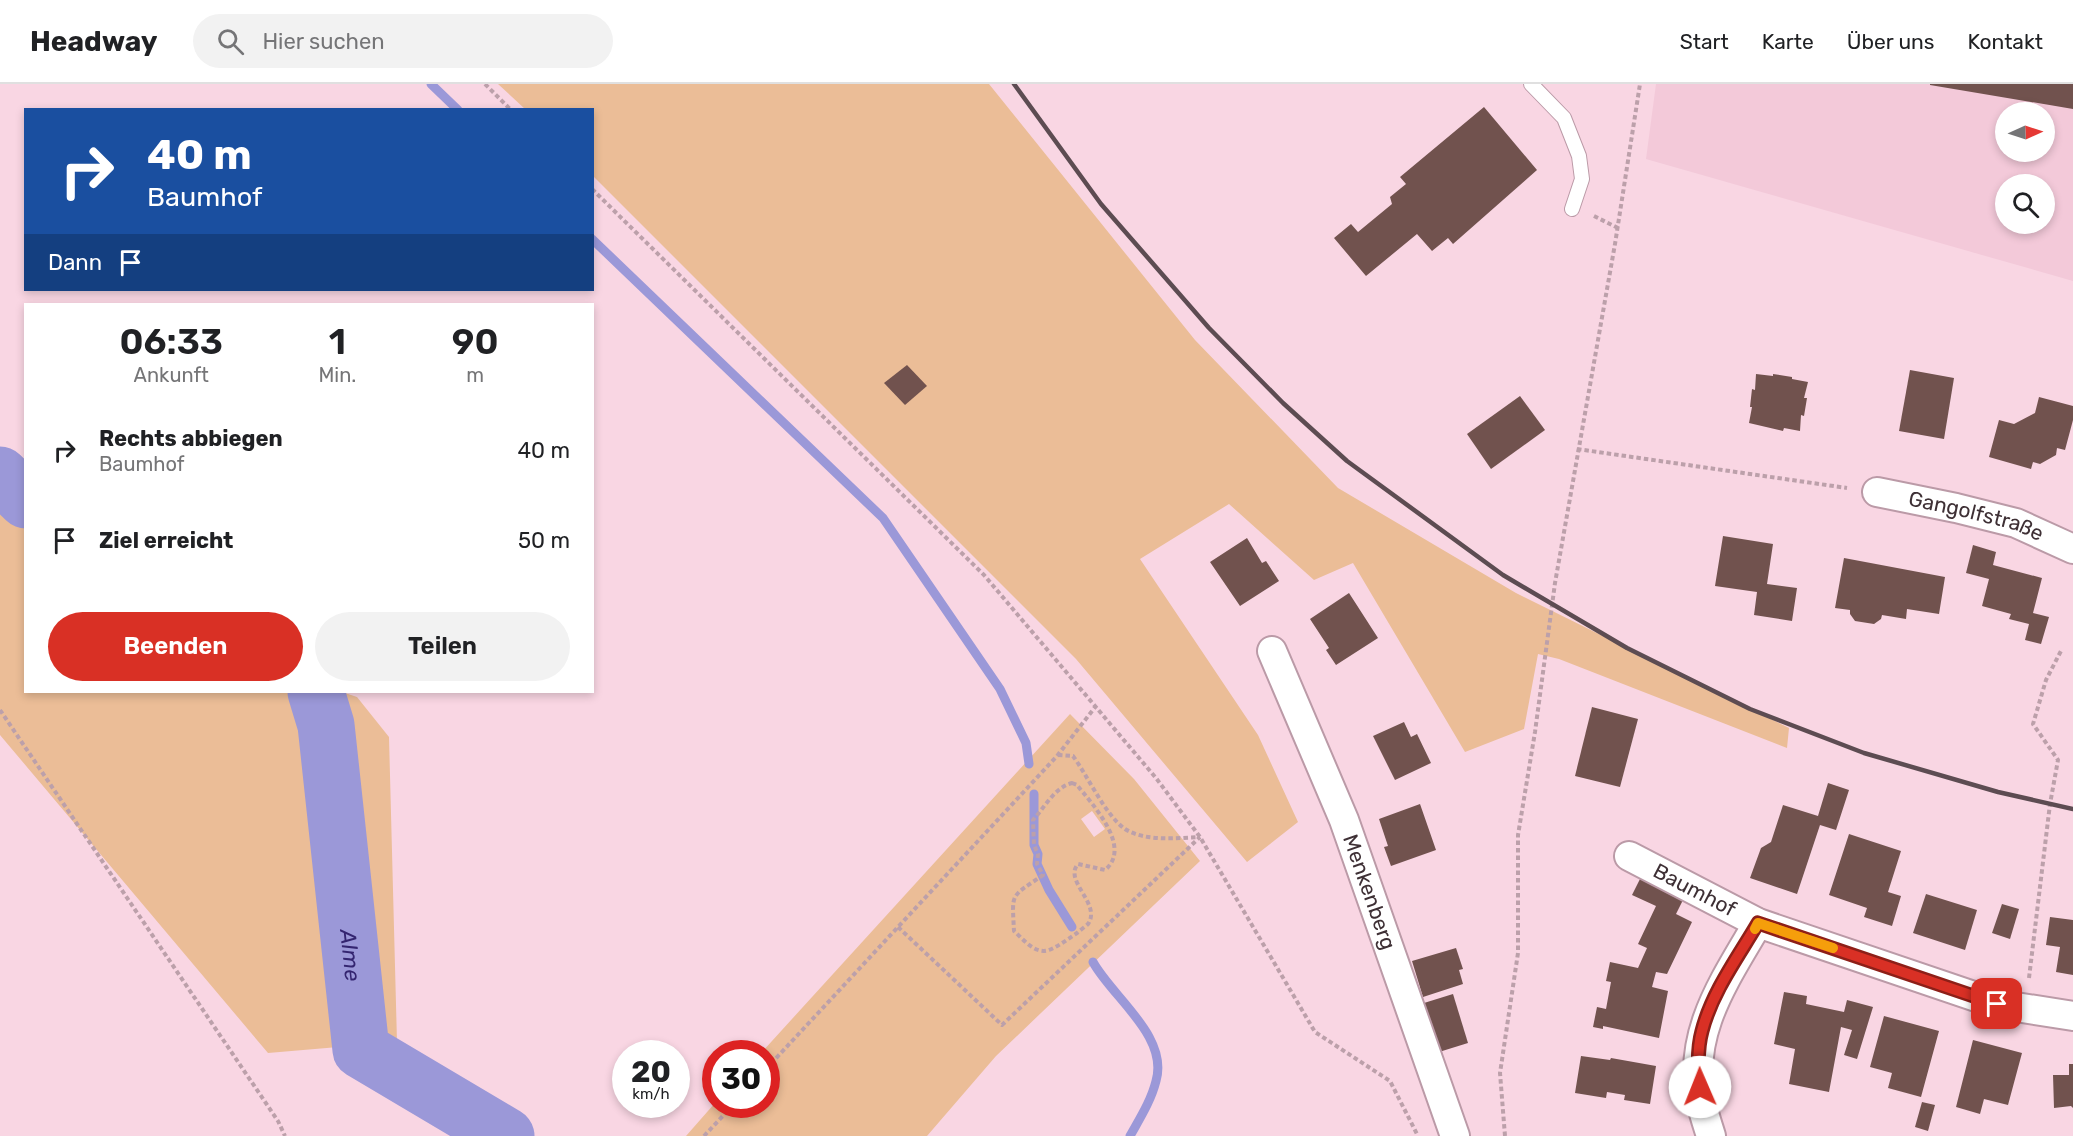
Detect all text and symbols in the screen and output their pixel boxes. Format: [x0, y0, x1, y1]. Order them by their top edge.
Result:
search box [193, 14, 613, 68]
text: Headway [30, 25, 157, 58]
icon: search [214, 25, 247, 58]
text: Hier suchen [262, 28, 385, 55]
text: Start [1680, 29, 1729, 54]
text: Karte [1762, 29, 1814, 54]
text: Über uns [1847, 29, 1935, 54]
text: Kontakt [1968, 29, 2043, 54]
north arrow [1995, 102, 2055, 162]
map controls [1995, 102, 2055, 234]
text: 40 m [147, 130, 252, 180]
icon: right [48, 132, 126, 210]
button: search [1995, 174, 2055, 234]
text: Baumhof [147, 181, 262, 213]
icon: arrive [114, 246, 147, 279]
text: Dann [48, 249, 102, 276]
text: 06:33 [119, 320, 223, 363]
text: 1 [329, 320, 346, 363]
text: 90 [452, 320, 499, 363]
text: Ankunft [134, 363, 209, 387]
text: Min. [318, 363, 356, 387]
text: m [466, 363, 484, 387]
text: Rechts abbiegen [99, 425, 283, 452]
icon: right [48, 434, 81, 467]
text: 40 m [517, 437, 570, 464]
text: Baumhof [99, 452, 184, 476]
street label: Gangolfstraße [1907, 486, 2048, 546]
icon: arrive [48, 524, 81, 557]
text: Ziel erreicht [99, 527, 233, 554]
text: 50 m [518, 527, 570, 554]
button: Beenden [48, 612, 303, 681]
button: Teilen [315, 612, 570, 681]
street label: Menkenberg [1338, 831, 1402, 953]
street label: Baumhof [1649, 858, 1740, 921]
water label: Alme [334, 927, 367, 983]
pin [1971, 978, 2022, 1029]
icon: arrive [1980, 987, 2013, 1020]
speed limit sign: 30 [702, 1040, 780, 1118]
text: 20 [631, 1054, 671, 1090]
position arrow [1668, 1055, 1732, 1119]
text: km/h [632, 1085, 670, 1103]

